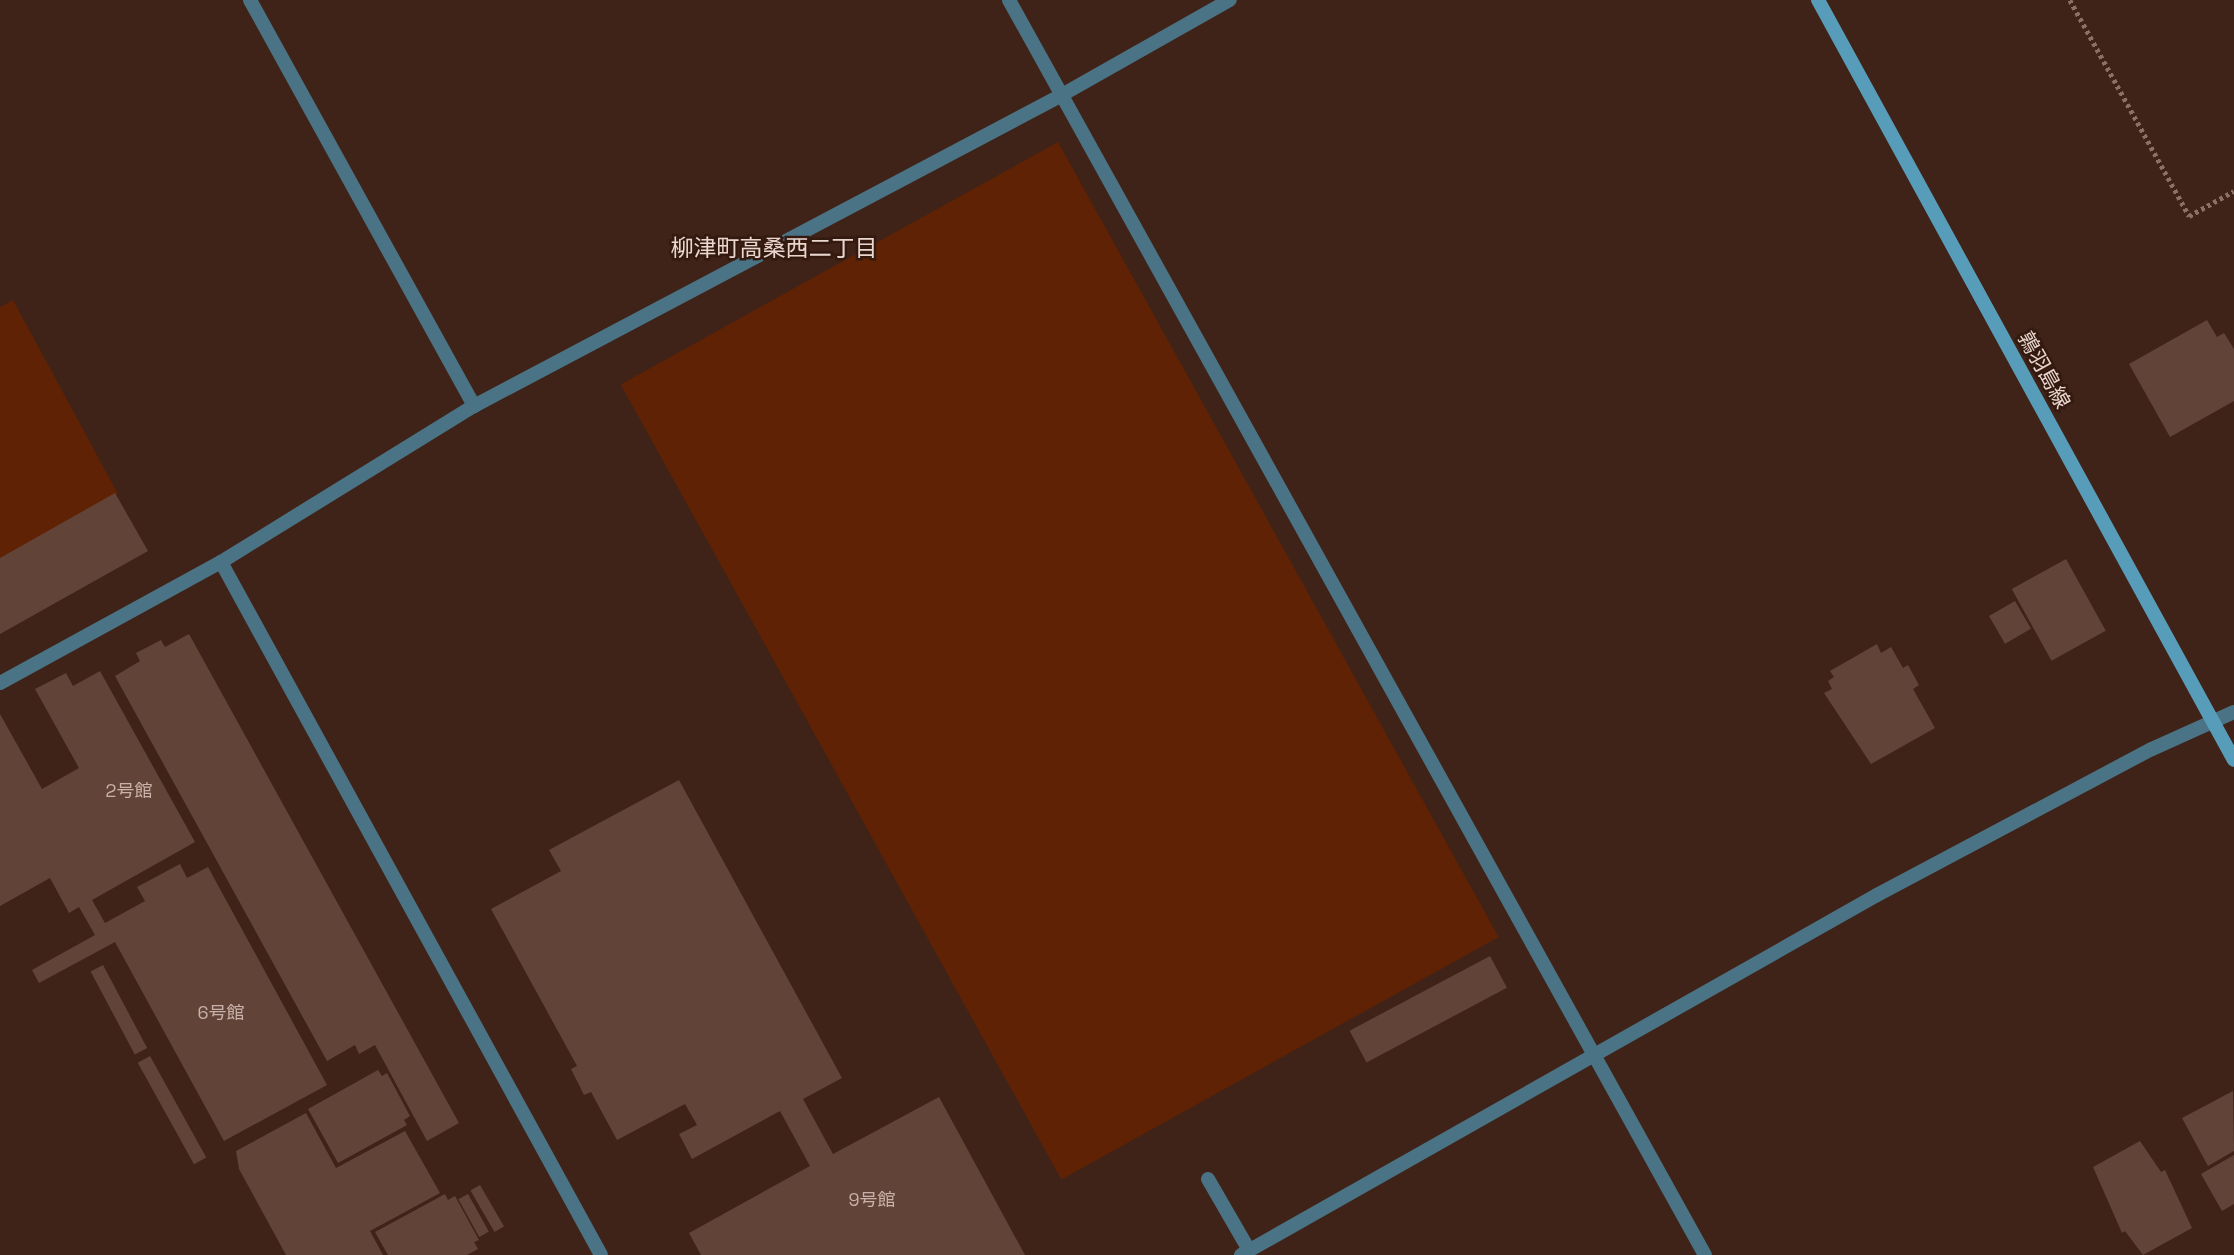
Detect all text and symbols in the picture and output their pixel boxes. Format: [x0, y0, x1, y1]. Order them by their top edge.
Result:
district label: 柳津町高桑西二丁目 [671, 234, 877, 262]
street label: 鶉羽島線 [2013, 327, 2075, 413]
house number: 2号館 [106, 780, 152, 802]
house number: 6号館 [197, 1002, 245, 1024]
house number: 9号館 [848, 1189, 896, 1211]

